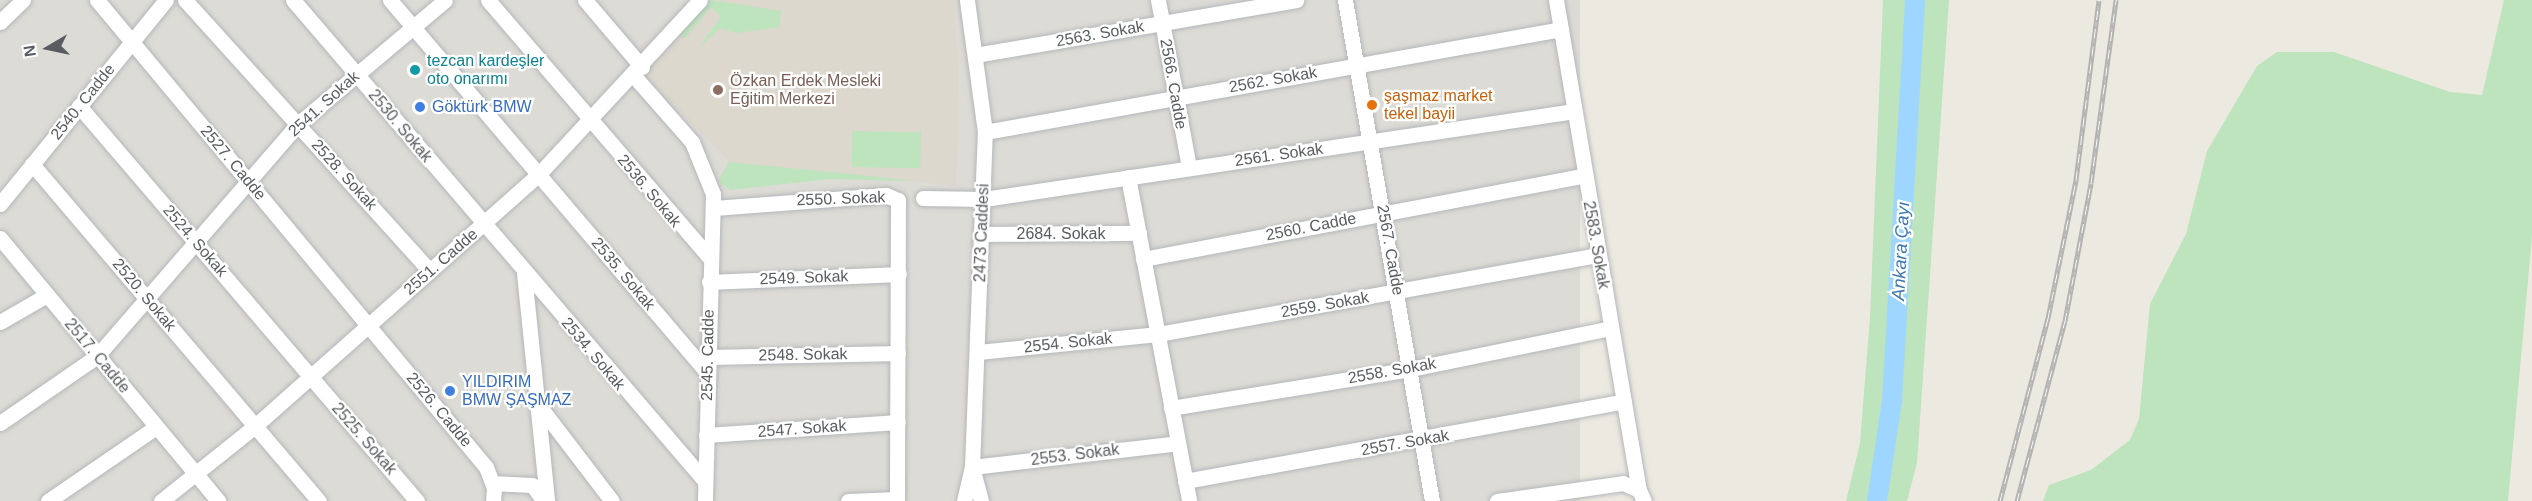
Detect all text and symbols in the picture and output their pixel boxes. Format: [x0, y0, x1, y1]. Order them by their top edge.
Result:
street label: 2563. Sokak [1055, 17, 1145, 51]
north arrow [18, 18, 78, 78]
street label: 2566. Cadde [1156, 37, 1190, 131]
text: N [20, 44, 39, 58]
place label: tezcan kardeşler oto onarımı [427, 51, 544, 89]
street label: 2540. Cadde [47, 60, 119, 144]
marker: tezcan kardeşler oto onarımı [408, 63, 422, 77]
street label: 2562. Sokak [1228, 63, 1318, 97]
street label: 2541. Sokak [285, 67, 363, 141]
place label: Özkan Erdek Mesleki Eğitim Merkezi [730, 71, 881, 109]
marker: Özkan Erdek Mesleki Eğitim Merkezi [711, 83, 725, 97]
street label: 2530. Sokak [364, 86, 436, 166]
place label: şaşmaz market tekel bayii [1384, 86, 1492, 124]
place label: Göktürk BMW [432, 97, 532, 117]
marker: şaşmaz market tekel bayii [1365, 98, 1379, 112]
marker: Göktürk BMW [413, 100, 427, 114]
street label: 2527. Cadde [196, 122, 270, 204]
street label: 2528. Sokak [307, 136, 381, 214]
street label: 2561. Sokak [1234, 139, 1324, 171]
street label: 2536. Sokak [613, 151, 685, 231]
street label: 2473 Caddesi [971, 183, 993, 283]
street label: 2550. Sokak [796, 188, 886, 210]
street label: 2583. Sokak [1579, 200, 1613, 290]
street label: 2524. Sokak [159, 201, 231, 281]
water label: Ankara Çayı [1888, 201, 1914, 301]
street label: 2567. Cadde [1373, 203, 1407, 297]
street label: 2560. Cadde [1264, 209, 1358, 245]
street label: 2684. Sokak [1017, 224, 1105, 244]
street label: 2551. Cadde [400, 225, 482, 299]
street label: 2535. Sokak [587, 234, 659, 314]
street label: 2520. Sokak [108, 255, 180, 335]
street label: 2549. Sokak [759, 267, 849, 289]
street label: 2559. Sokak [1280, 288, 1370, 322]
street label: 2545. Cadde [698, 309, 718, 401]
street label: 2534. Sokak [557, 314, 629, 394]
street label: 2517. Cadde [60, 315, 134, 397]
street label: 2554. Sokak [1023, 329, 1113, 357]
street label: 2548. Sokak [758, 345, 848, 365]
street label: 2558. Sokak [1347, 354, 1437, 388]
street label: 2526. Cadde [402, 369, 476, 451]
place label: YILDIRIM BMW ŞAŞMAZ [462, 372, 571, 410]
marker: YILDIRIM BMW ŞAŞMAZ [443, 384, 457, 398]
street label: 2525. Sokak [328, 399, 400, 479]
street label: 2547. Sokak [757, 416, 847, 442]
street label: 2557. Sokak [1360, 426, 1450, 460]
street label: 2553. Sokak [1030, 440, 1120, 470]

